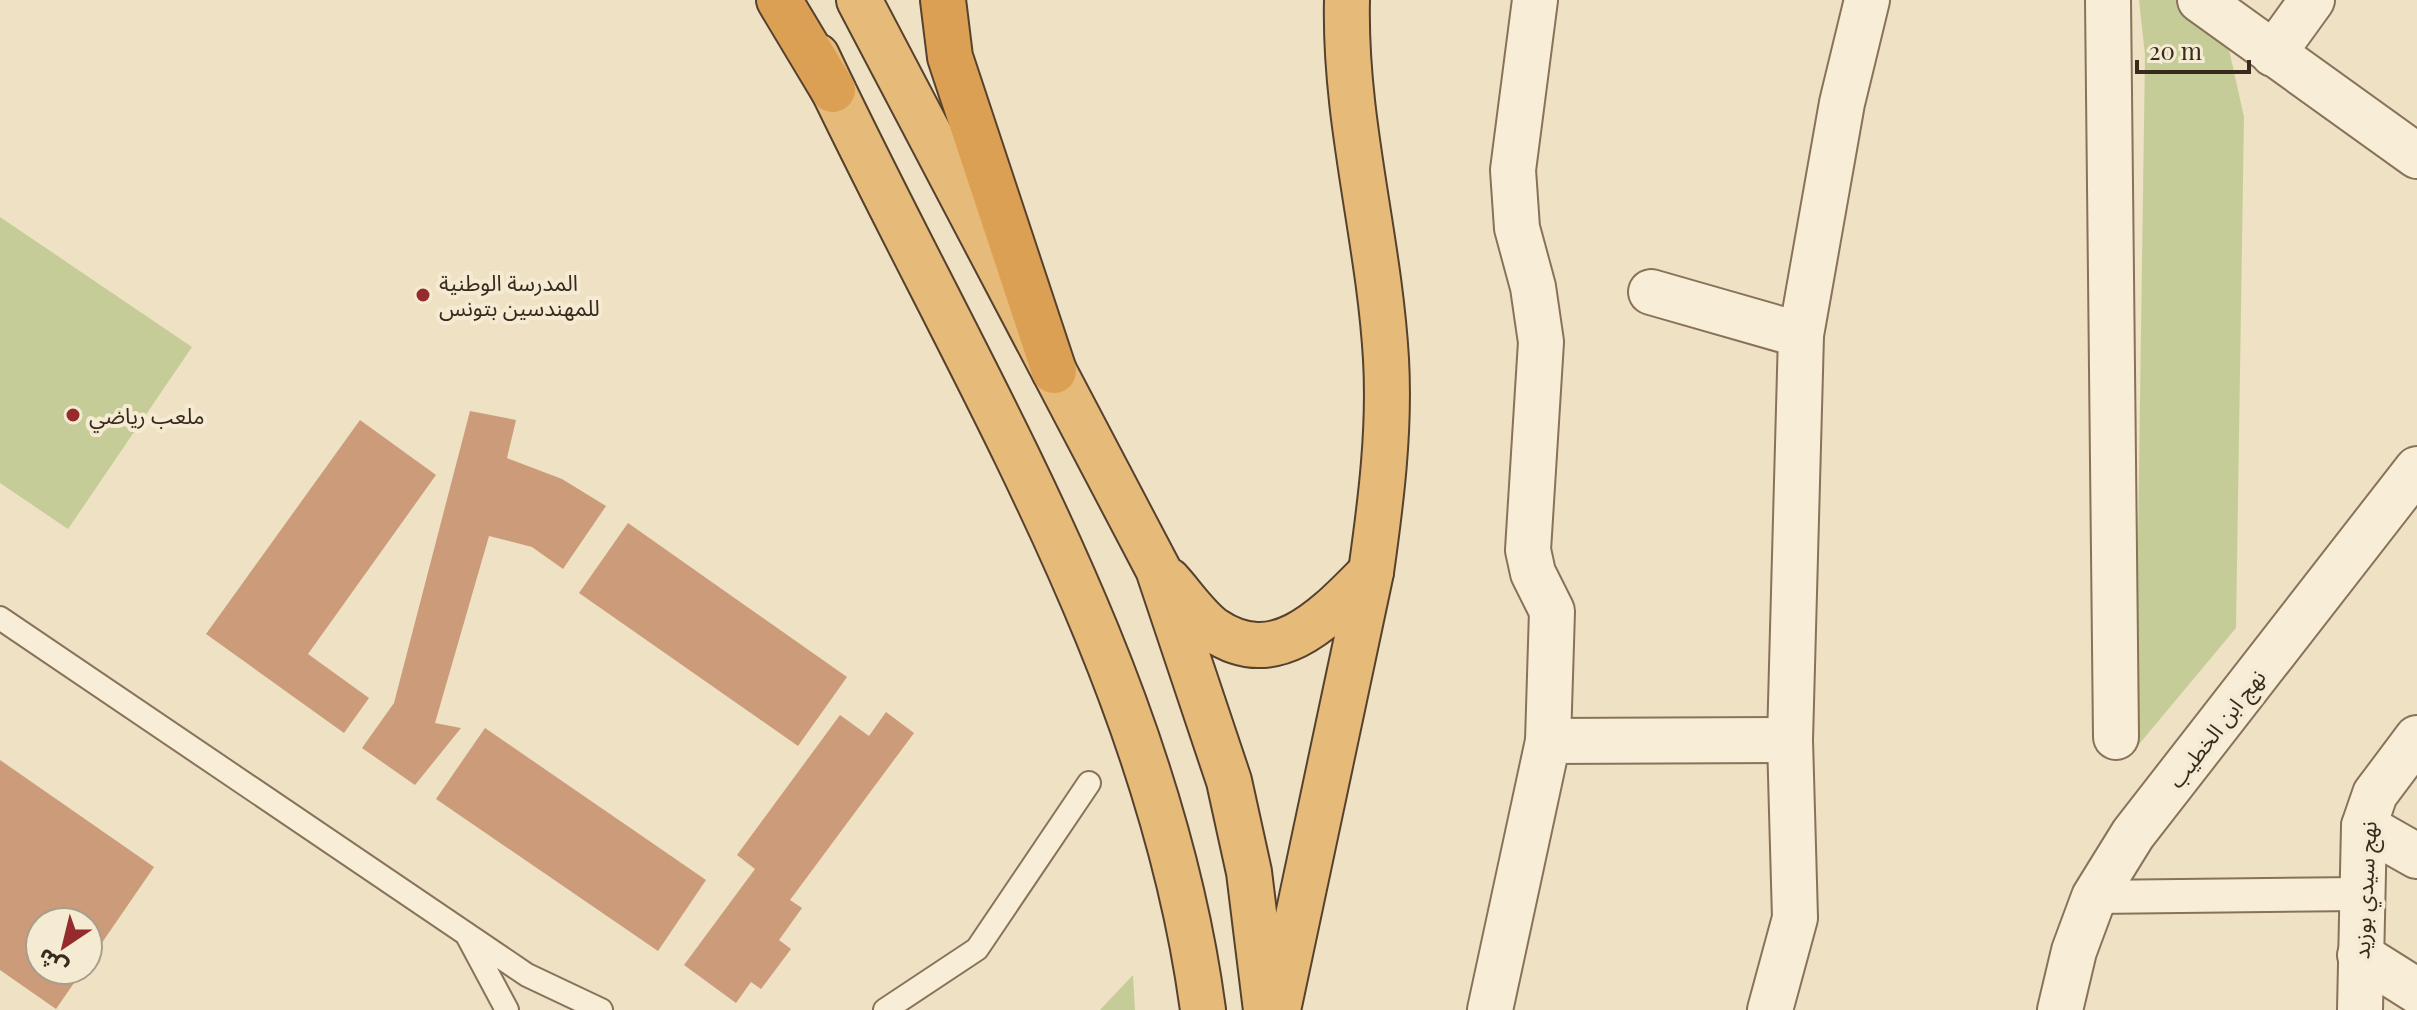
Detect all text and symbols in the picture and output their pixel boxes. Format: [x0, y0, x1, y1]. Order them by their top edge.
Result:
scale bar [2137, 24, 2249, 74]
text: 20 m [2149, 34, 2202, 66]
place label: المدرسة الوطنية للمهندسين بتونس [439, 267, 600, 322]
marker: المدرسة الوطنية للمهندسين بتونس [414, 286, 432, 304]
place label: ملعب رياضي [89, 400, 205, 433]
marker: ملعب رياضي [64, 406, 82, 424]
street label: نهج ابن الخطيب [2160, 663, 2274, 795]
street label: نهج سيدي بوزيد [2345, 820, 2386, 960]
north arrow [24, 906, 104, 986]
text: ش [31, 942, 73, 984]

